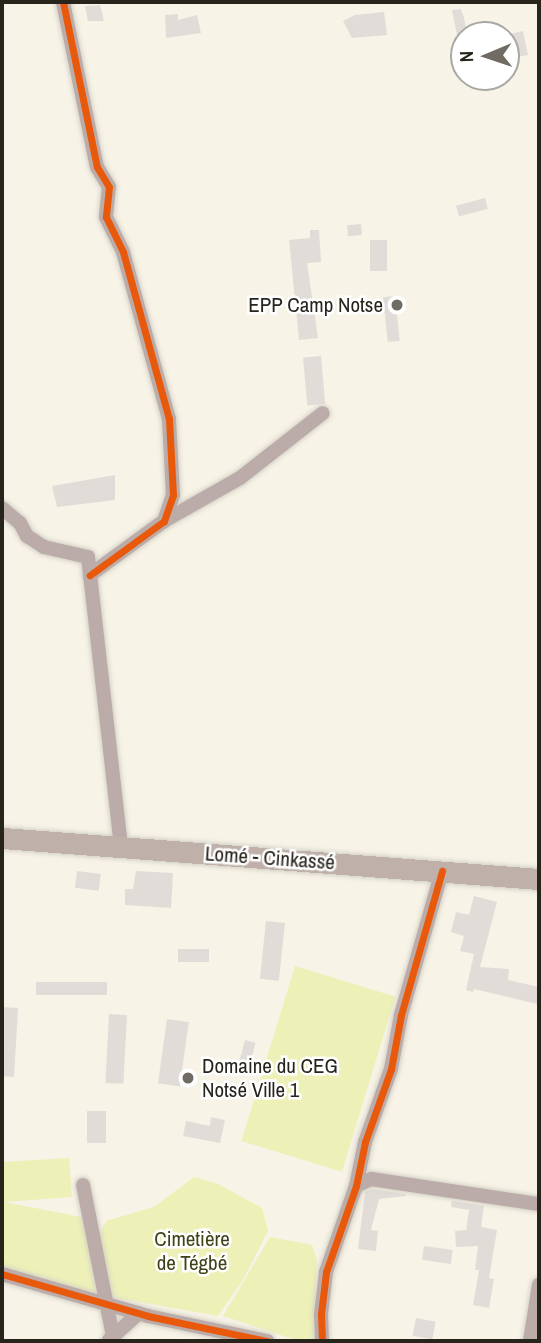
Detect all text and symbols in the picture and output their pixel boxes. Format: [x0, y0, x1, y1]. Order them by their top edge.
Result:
north arrow [450, 21, 520, 91]
text: N [453, 51, 479, 63]
place label: EPP Camp Notse [248, 292, 383, 318]
marker: EPP Camp Notse [389, 297, 405, 313]
street label: Lomé - Cinkassé [204, 841, 336, 875]
place label: Domaine du CEG Notsé Ville 1 [202, 1053, 338, 1103]
marker: Domaine du CEG Notsé Ville 1 [180, 1070, 196, 1086]
park label: Cimetière de Tégbé [154, 1226, 230, 1276]

